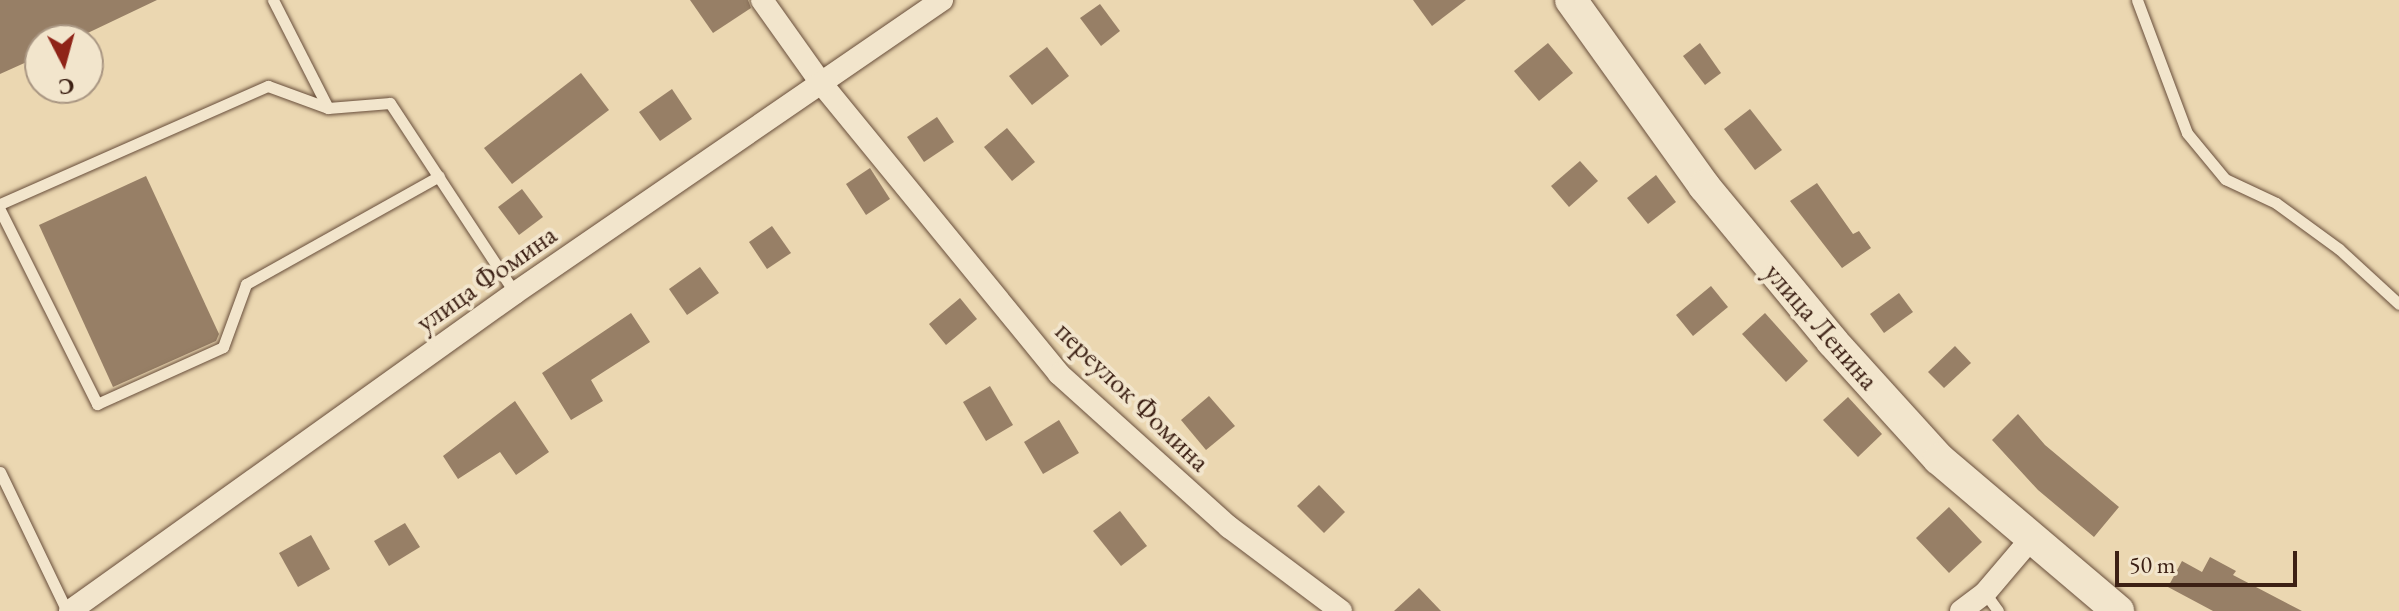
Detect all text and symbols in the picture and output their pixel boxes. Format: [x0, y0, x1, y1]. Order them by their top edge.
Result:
north arrow [24, 24, 104, 104]
text: С [57, 71, 76, 102]
street label: улица Фомина [409, 217, 563, 339]
street label: улица Ленина [1758, 256, 1886, 396]
street label: переулок Фомина [1049, 314, 1217, 478]
scale bar [2119, 535, 2301, 585]
text: 50 m [2129, 549, 2176, 580]

